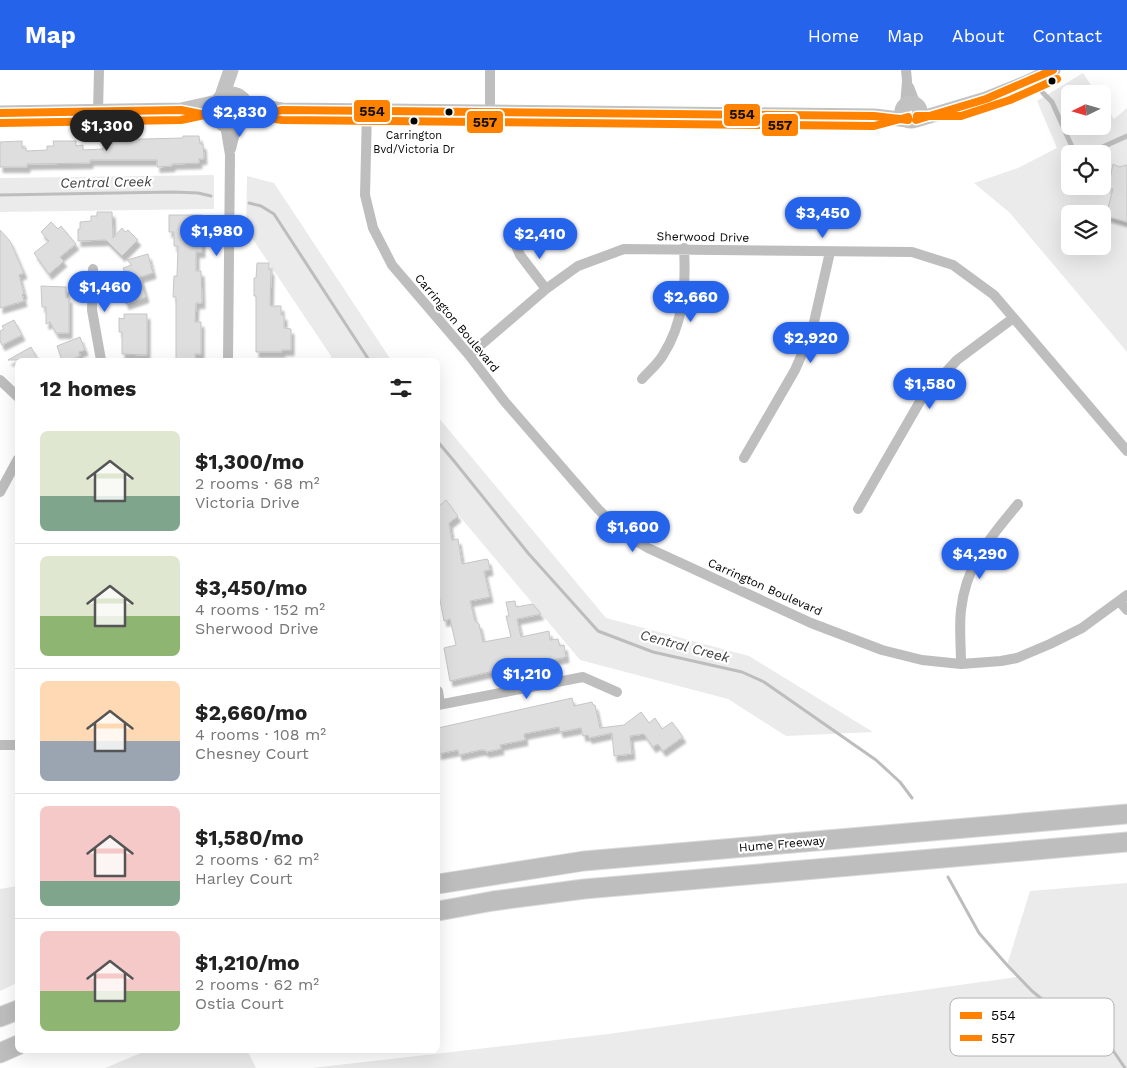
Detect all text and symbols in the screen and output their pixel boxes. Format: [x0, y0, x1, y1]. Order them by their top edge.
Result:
text: Map [25, 21, 76, 49]
text: Home [808, 25, 859, 46]
text: Map [887, 25, 924, 46]
text: About [952, 25, 1004, 46]
text: Contact [1032, 25, 1102, 46]
unlabelled marker [1047, 76, 1057, 86]
north arrow [1061, 85, 1111, 135]
map controls [1061, 85, 1111, 255]
pin: $2,830 [199, 96, 281, 138]
line badge: 554 [353, 99, 391, 123]
text: $2,830 [213, 102, 267, 121]
text: 554 [359, 103, 385, 119]
line badge: 554 [723, 103, 761, 127]
text: 554 [729, 106, 755, 122]
unlabelled marker [444, 107, 454, 117]
pin: $1,300 [66, 109, 148, 152]
line badge: 557 [466, 110, 504, 134]
line badge: 557 [761, 113, 799, 137]
text: 557 [473, 114, 498, 130]
text: $1,300 [81, 116, 133, 135]
marker: Carrington Bvd/Victoria Dr [409, 116, 419, 126]
text: 557 [768, 117, 793, 133]
place label: Carrington Bvd/Victoria Dr [373, 129, 455, 156]
button: locate [1061, 145, 1111, 195]
water label: Central Creek [60, 173, 152, 191]
pin: $3,450 [782, 196, 864, 239]
text: $3,450 [796, 203, 850, 222]
button: layers [1061, 205, 1111, 255]
pin: $1,980 [176, 214, 258, 257]
pin: $2,410 [499, 218, 581, 260]
text: $1,980 [191, 221, 243, 240]
text: $2,410 [514, 224, 566, 243]
street label: Sherwood Drive [657, 229, 750, 245]
pin: $1,460 [64, 270, 146, 313]
street label: Carrington Boulevard [412, 271, 502, 375]
text: $1,460 [79, 277, 131, 296]
pin: $2,660 [650, 280, 732, 323]
text: $2,660 [664, 287, 718, 306]
pin: $2,920 [770, 322, 852, 364]
text: $2,920 [784, 328, 838, 347]
pin: $1,580 [889, 368, 971, 410]
icon: filters [387, 374, 415, 402]
text: $1,580 [904, 374, 956, 393]
text: 12 homes [40, 376, 136, 401]
text: $1,300/mo [195, 449, 304, 474]
icon: home [80, 451, 140, 511]
text: 2 rooms · 68 m² [195, 474, 320, 493]
text: Victoria Drive [195, 493, 300, 512]
pin: $1,600 [592, 510, 674, 553]
text: $1,600 [607, 517, 659, 536]
pin: $4,290 [939, 538, 1021, 580]
text: $4,290 [953, 544, 1007, 563]
street label: Carrington Boulevard [706, 555, 824, 619]
text: $3,450/mo [195, 575, 307, 600]
icon: home [80, 576, 140, 636]
text: 4 rooms · 152 m² [195, 600, 325, 619]
text: Sherwood Drive [195, 619, 319, 638]
water label: Central Creek [639, 626, 732, 666]
pin: $1,210 [486, 658, 568, 700]
text: $1,210 [503, 664, 551, 683]
text: $2,660/mo [195, 700, 307, 725]
icon: home [80, 701, 140, 761]
text: 4 rooms · 108 m² [195, 725, 326, 744]
text: Chesney Court [195, 744, 309, 763]
text: $1,580/mo [195, 825, 304, 850]
icon: home [80, 826, 140, 886]
street label: Hume Freeway [738, 833, 826, 855]
text: 2 rooms · 62 m² [195, 850, 319, 869]
text: Harley Court [195, 869, 293, 888]
text: $1,210/mo [195, 950, 300, 975]
icon: home [80, 951, 140, 1011]
text: 2 rooms · 62 m² [195, 975, 319, 994]
text: Ostia Court [195, 994, 284, 1013]
legend [950, 998, 1114, 1056]
text: 554 [991, 1007, 1016, 1023]
text: 557 [991, 1030, 1015, 1046]

